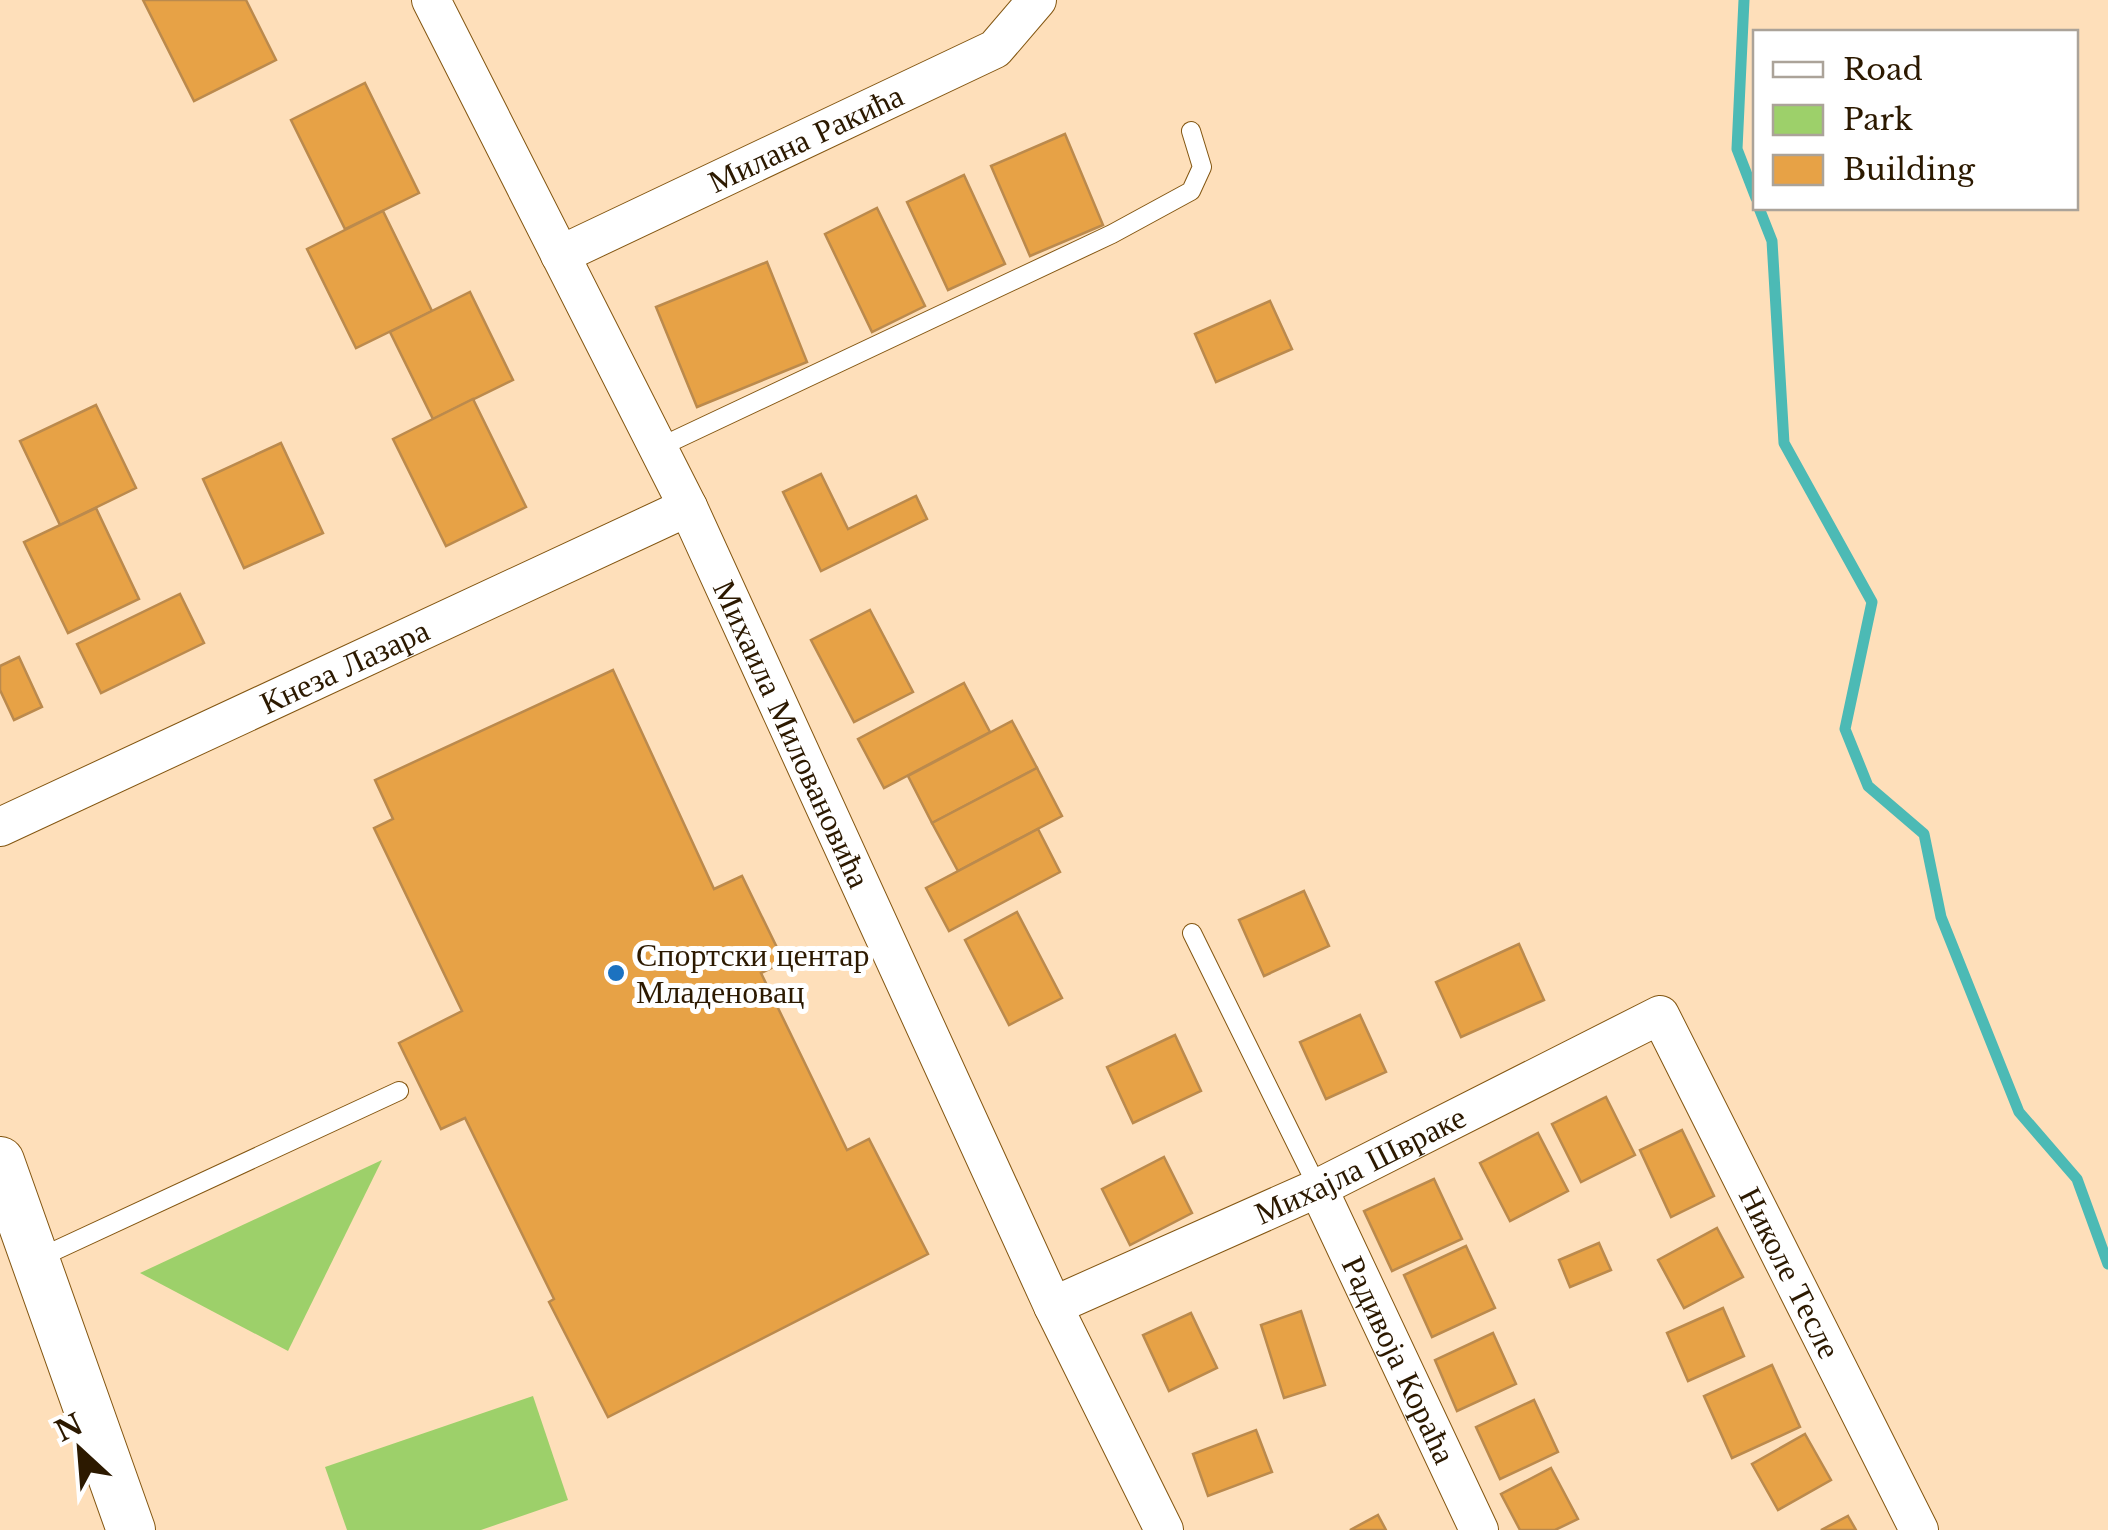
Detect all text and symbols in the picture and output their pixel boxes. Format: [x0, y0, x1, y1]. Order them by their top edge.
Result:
legend [1753, 30, 2078, 210]
text: Road [1843, 51, 1923, 88]
street label: Милана Ракића [702, 75, 910, 202]
text: Park [1843, 101, 1913, 138]
text: Building [1843, 151, 1976, 188]
street label: Михаила Миловановића [704, 574, 879, 894]
street label: Кнеза Лазара [254, 610, 436, 723]
place label: Спортски центар Младеновац [636, 935, 870, 1012]
marker: Спортски центар Младеновац [605, 962, 627, 984]
street label: Михајла Швраке [1249, 1097, 1472, 1234]
street label: Николе Тесле [1730, 1180, 1850, 1365]
street label: Радивоја Кораћа [1333, 1250, 1465, 1470]
north arrow [30, 1400, 130, 1500]
text: N [50, 1406, 89, 1449]

